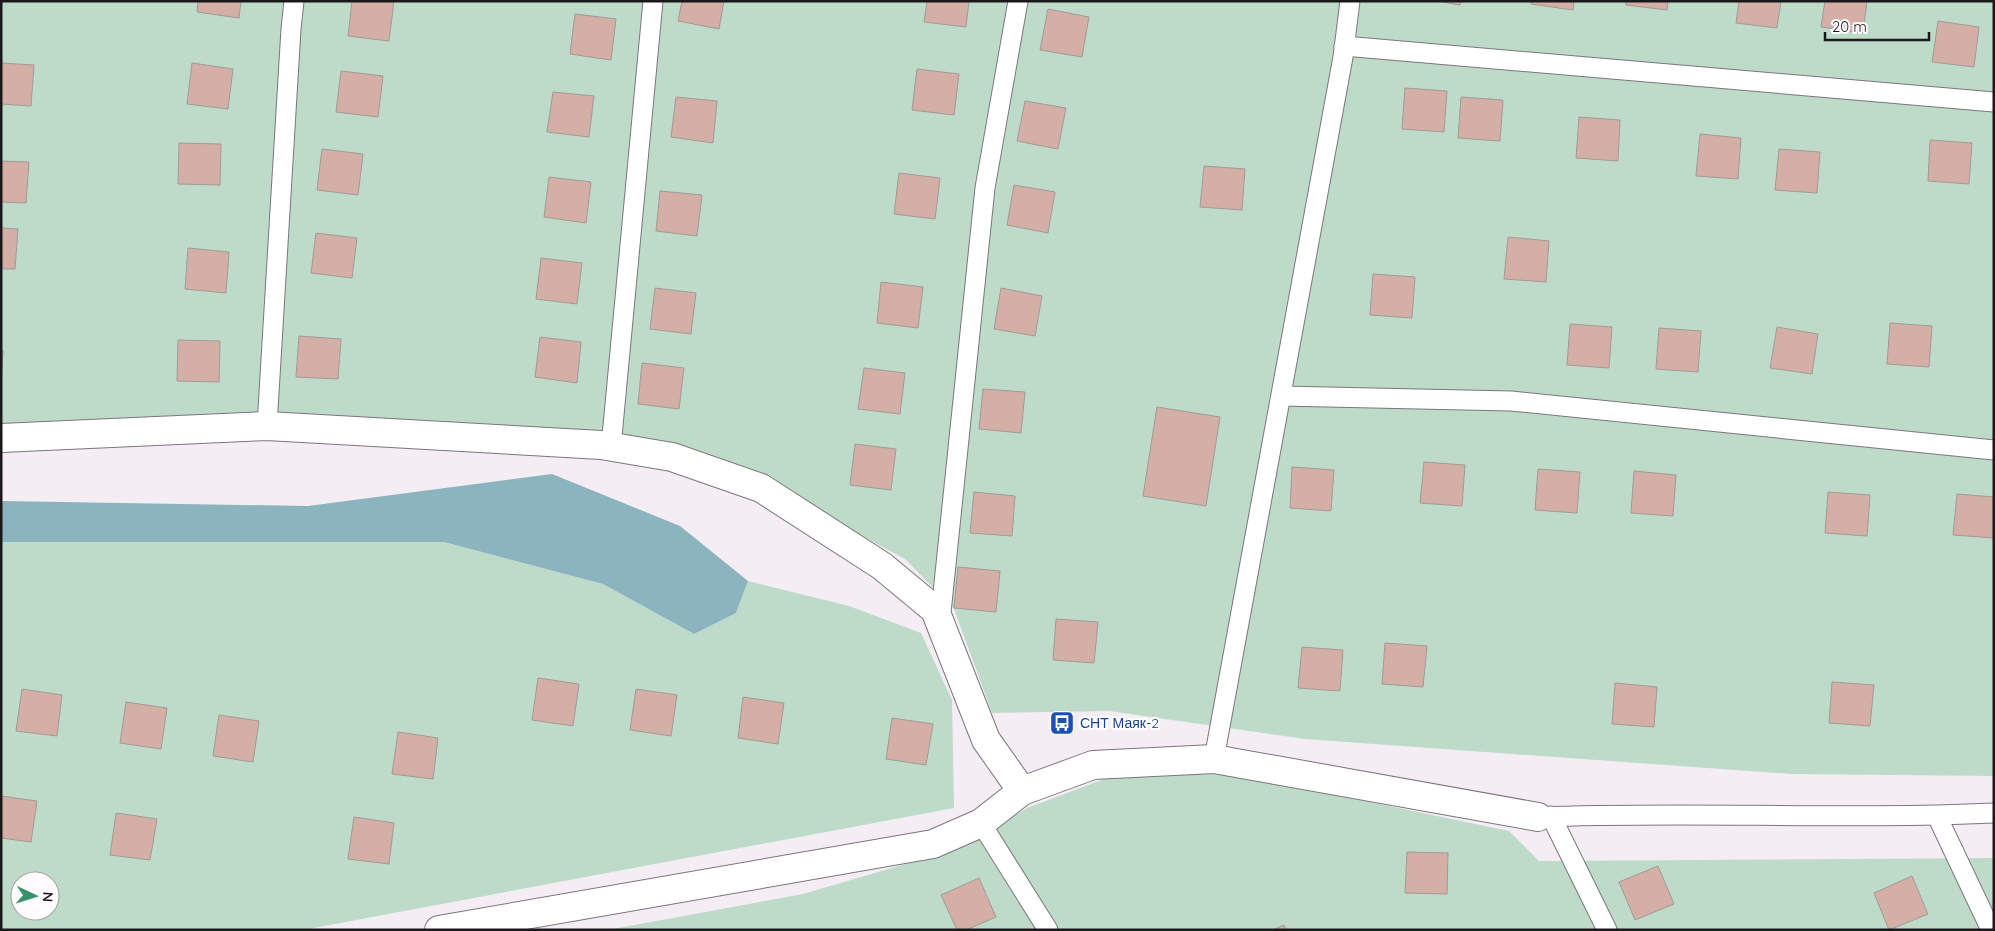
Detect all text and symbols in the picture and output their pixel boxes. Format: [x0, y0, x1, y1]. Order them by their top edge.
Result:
scale bar [1825, 10, 1929, 42]
text: 20 m [1832, 17, 1867, 36]
bus stop icon: СНТ Маяк-2 [1049, 710, 1075, 736]
place label: СНТ Маяк-2 [1080, 714, 1159, 732]
north arrow [10, 871, 60, 921]
text: N [39, 891, 57, 903]

